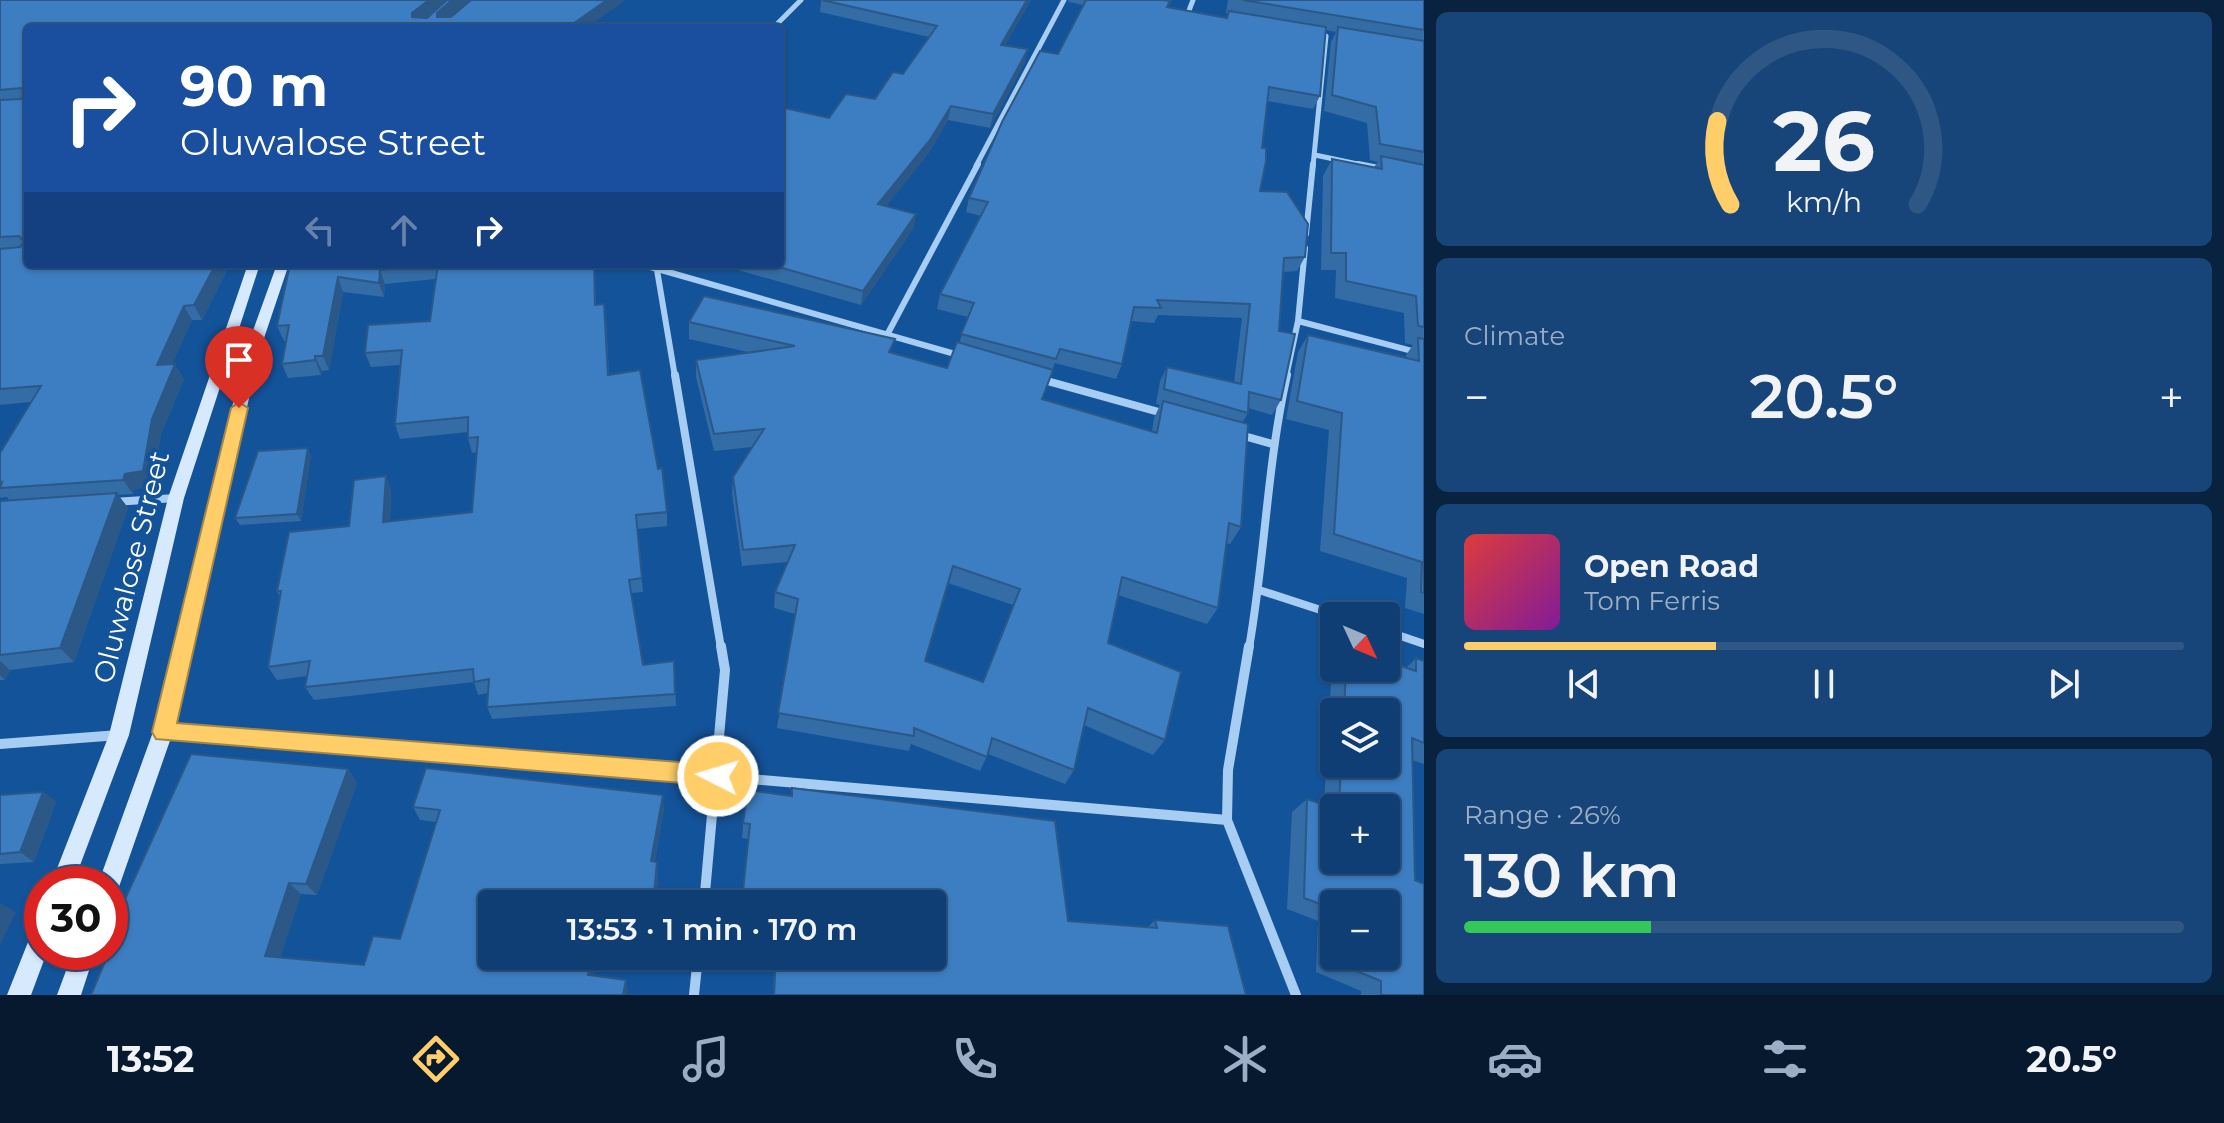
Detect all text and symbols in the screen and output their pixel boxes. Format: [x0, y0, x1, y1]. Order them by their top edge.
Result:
text: 90 m [180, 52, 328, 120]
icon: right [48, 56, 152, 160]
text: 26 [1773, 89, 1875, 191]
text: Oluwalose Street [180, 120, 486, 164]
text: km/h [1786, 184, 1862, 219]
icon: left [298, 208, 342, 252]
icon: ahead [382, 208, 426, 252]
icon: right [466, 208, 510, 252]
text: Climate [1464, 320, 1565, 352]
pin [205, 326, 273, 408]
icon: arrive [217, 338, 261, 382]
text: 20.5° [1750, 360, 1898, 433]
text: − [1464, 370, 1489, 424]
text: + [2159, 370, 2184, 424]
street label: Oluwalose Street [86, 447, 176, 687]
text: Open Road [1584, 548, 1759, 585]
text: Tom Ferris [1584, 585, 1720, 617]
north arrow [1320, 602, 1400, 682]
map controls [1320, 602, 1400, 970]
icon: previous [1562, 662, 1606, 706]
icon: pause [1802, 662, 1846, 706]
icon: next [2042, 662, 2086, 706]
button: layers [1320, 698, 1400, 778]
position arrow [676, 734, 760, 818]
button: + [1320, 794, 1400, 874]
text: Range · 26% [1464, 799, 1621, 831]
text: 130 km [1464, 839, 1680, 912]
speed limit sign: 30 [24, 866, 128, 970]
button: − [1320, 890, 1400, 970]
text: 13:53 · 1 min · 170 m [567, 911, 857, 948]
icon: directions [408, 1031, 464, 1087]
icon: music [678, 1031, 734, 1087]
icon: phone [947, 1031, 1003, 1087]
icon: climate [1217, 1031, 1273, 1087]
icon: car [1487, 1031, 1543, 1087]
icon: filters [1757, 1031, 1813, 1087]
text: 13:52 [107, 1037, 194, 1081]
text: 20.5° [2026, 1037, 2117, 1081]

